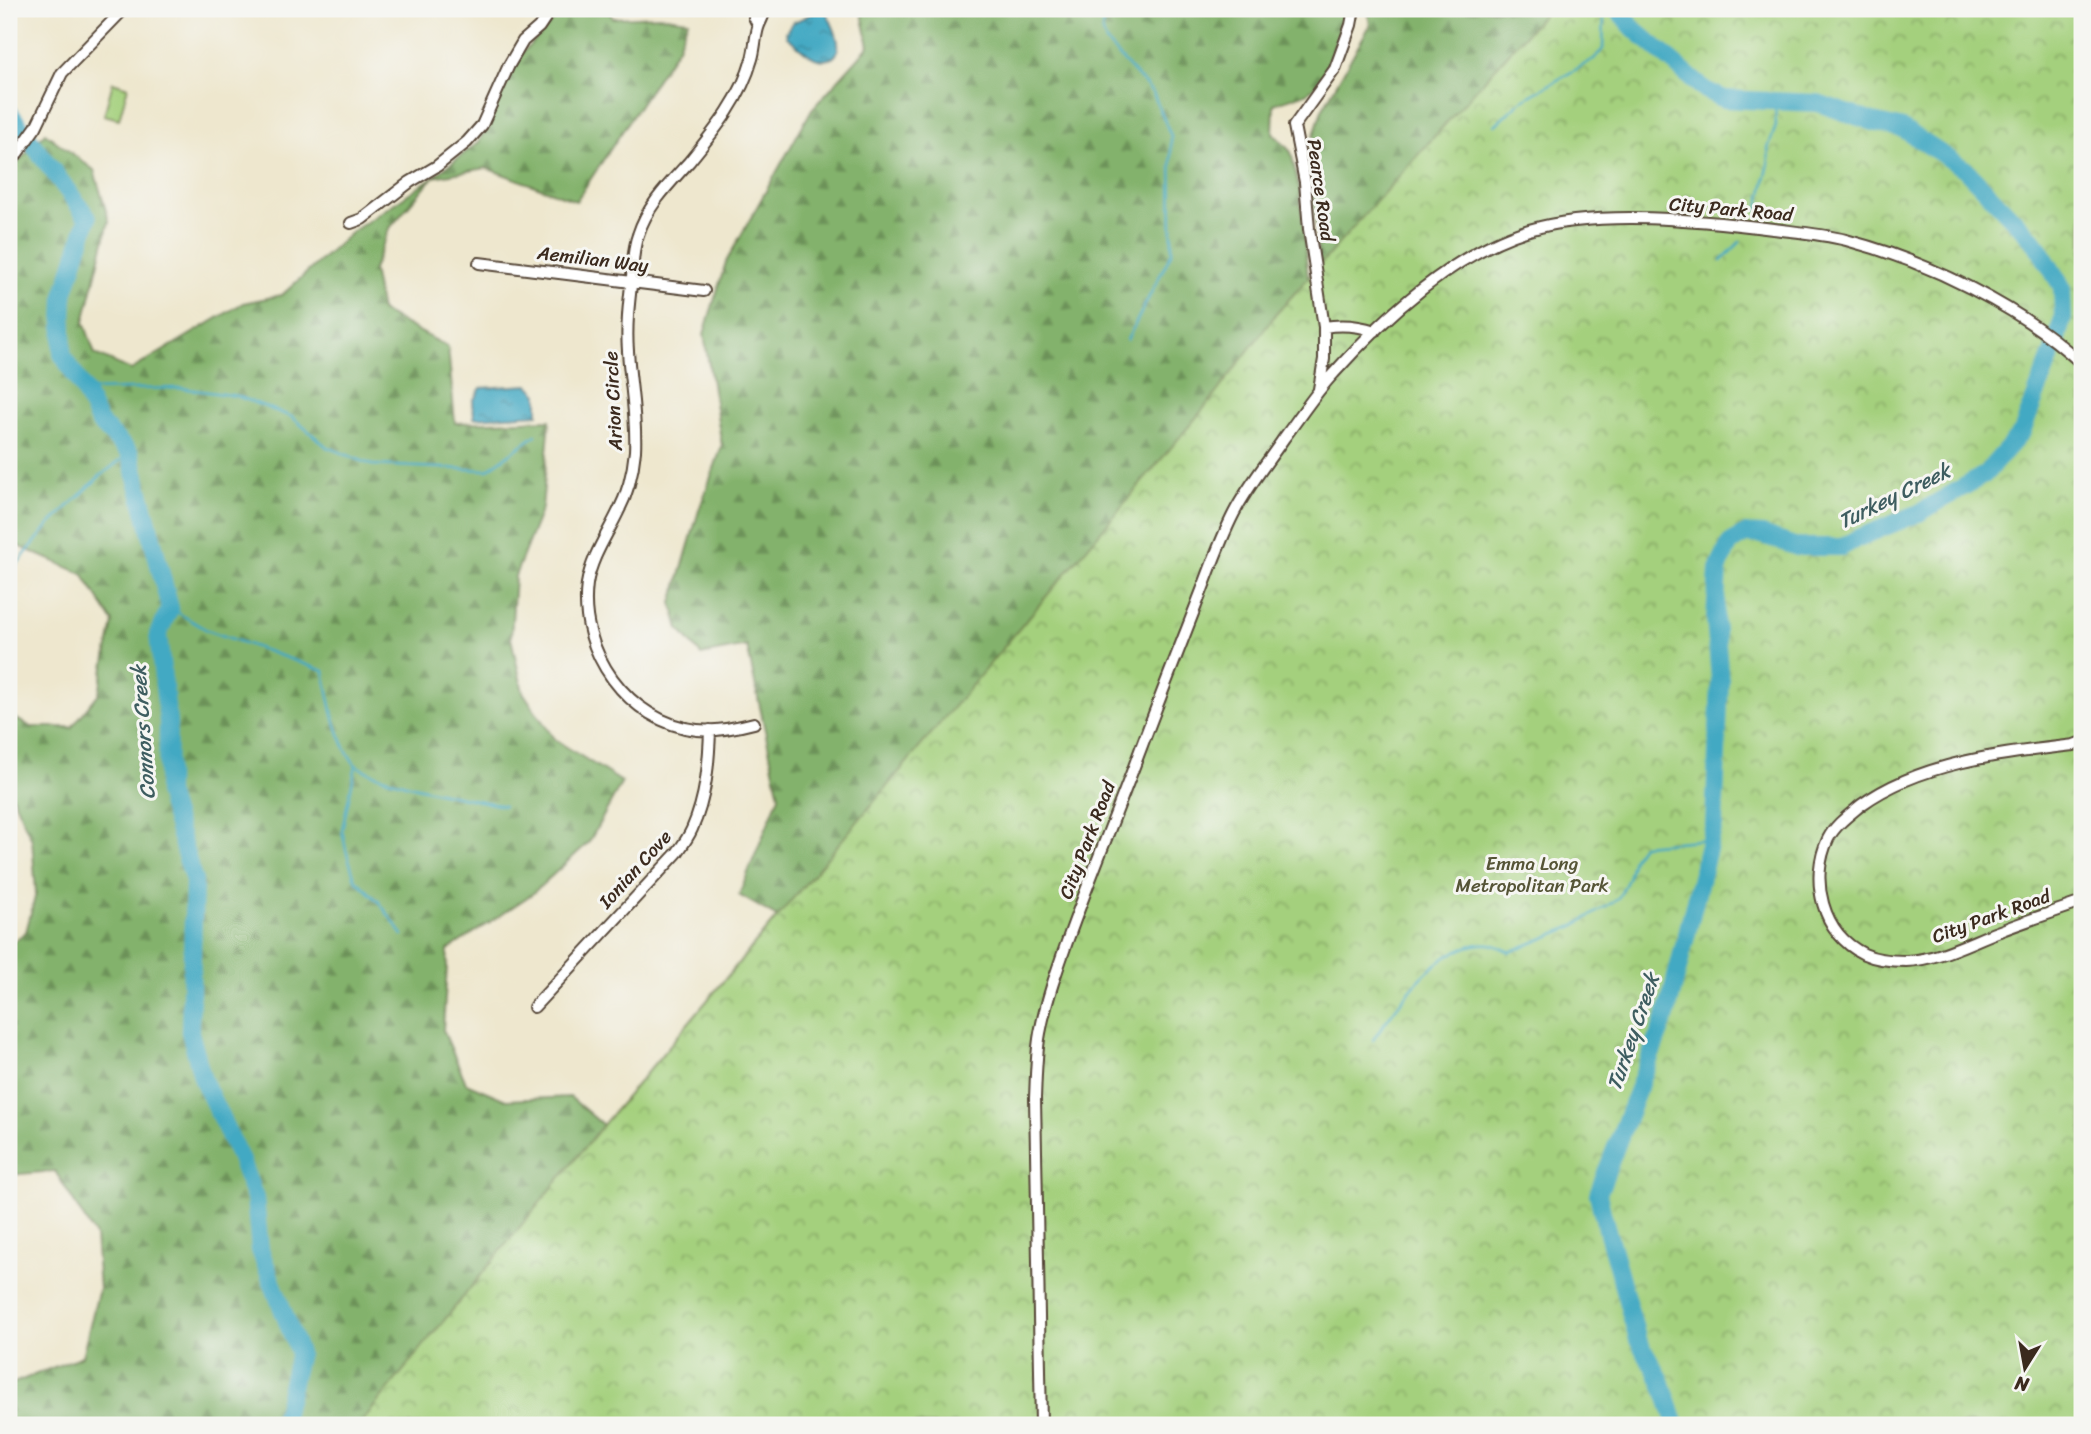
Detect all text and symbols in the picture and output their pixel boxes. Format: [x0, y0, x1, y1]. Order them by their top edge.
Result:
street label: Pearce Road [1297, 137, 1345, 245]
street label: City Park Road [1668, 187, 1795, 231]
street label: Aemilian Way [535, 236, 651, 282]
street label: Arion Circle [594, 350, 632, 453]
water label: Turkey Creek [1831, 451, 1960, 540]
water label: Connors Creek [119, 662, 167, 800]
street label: City Park Road [1049, 775, 1125, 904]
street label: Ionian Cove [589, 822, 680, 917]
park label: Emma Long Metropolitan Park [1455, 847, 1609, 902]
street label: City Park Road [1927, 879, 2056, 953]
water label: Turkey Creek [1595, 966, 1672, 1096]
north arrow [1990, 1332, 2060, 1402]
text: N [2011, 1367, 2032, 1402]

